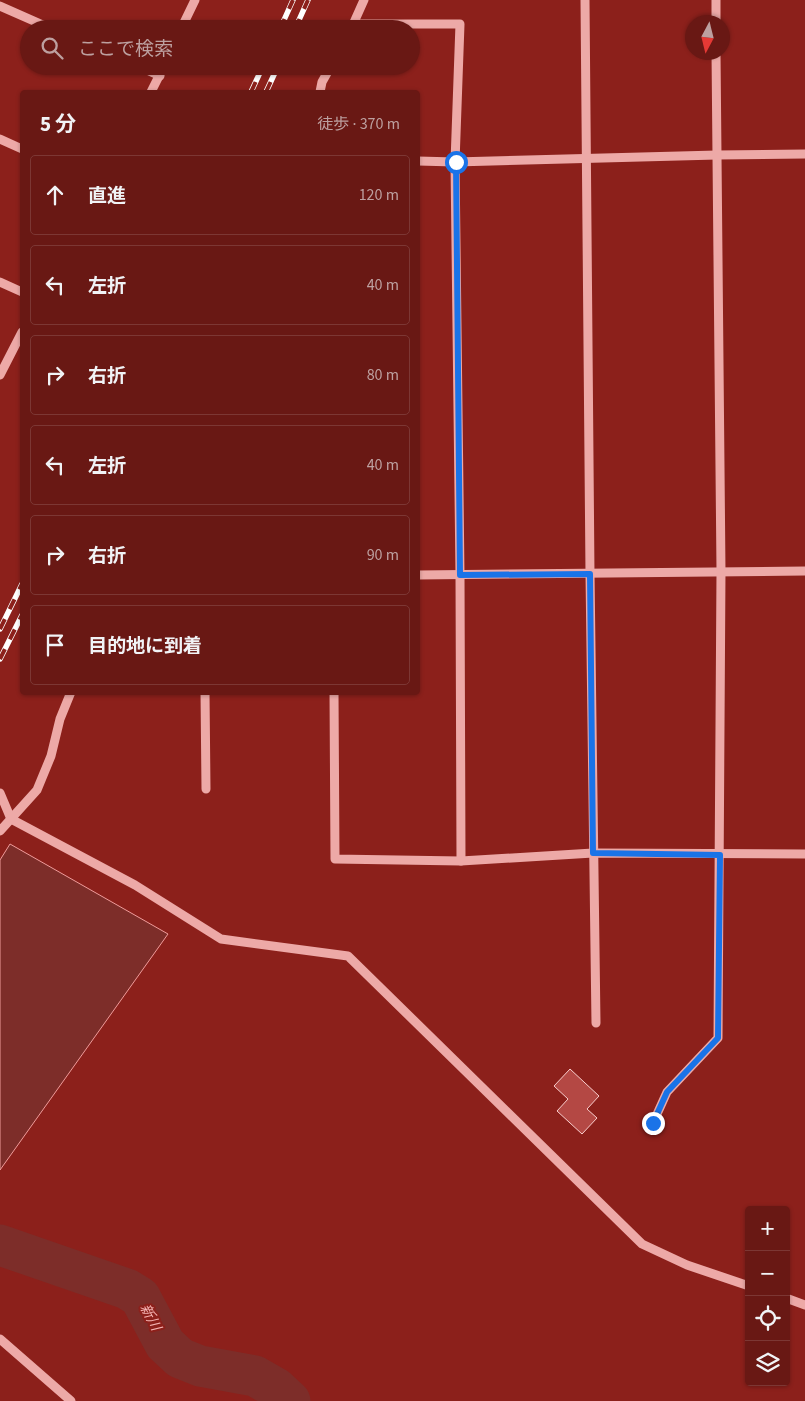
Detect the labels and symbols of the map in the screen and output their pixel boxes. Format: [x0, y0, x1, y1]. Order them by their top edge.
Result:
north arrow [685, 15, 730, 60]
route start [445, 151, 468, 174]
route end [642, 1112, 665, 1135]
water label: 新川 [135, 1300, 166, 1336]

